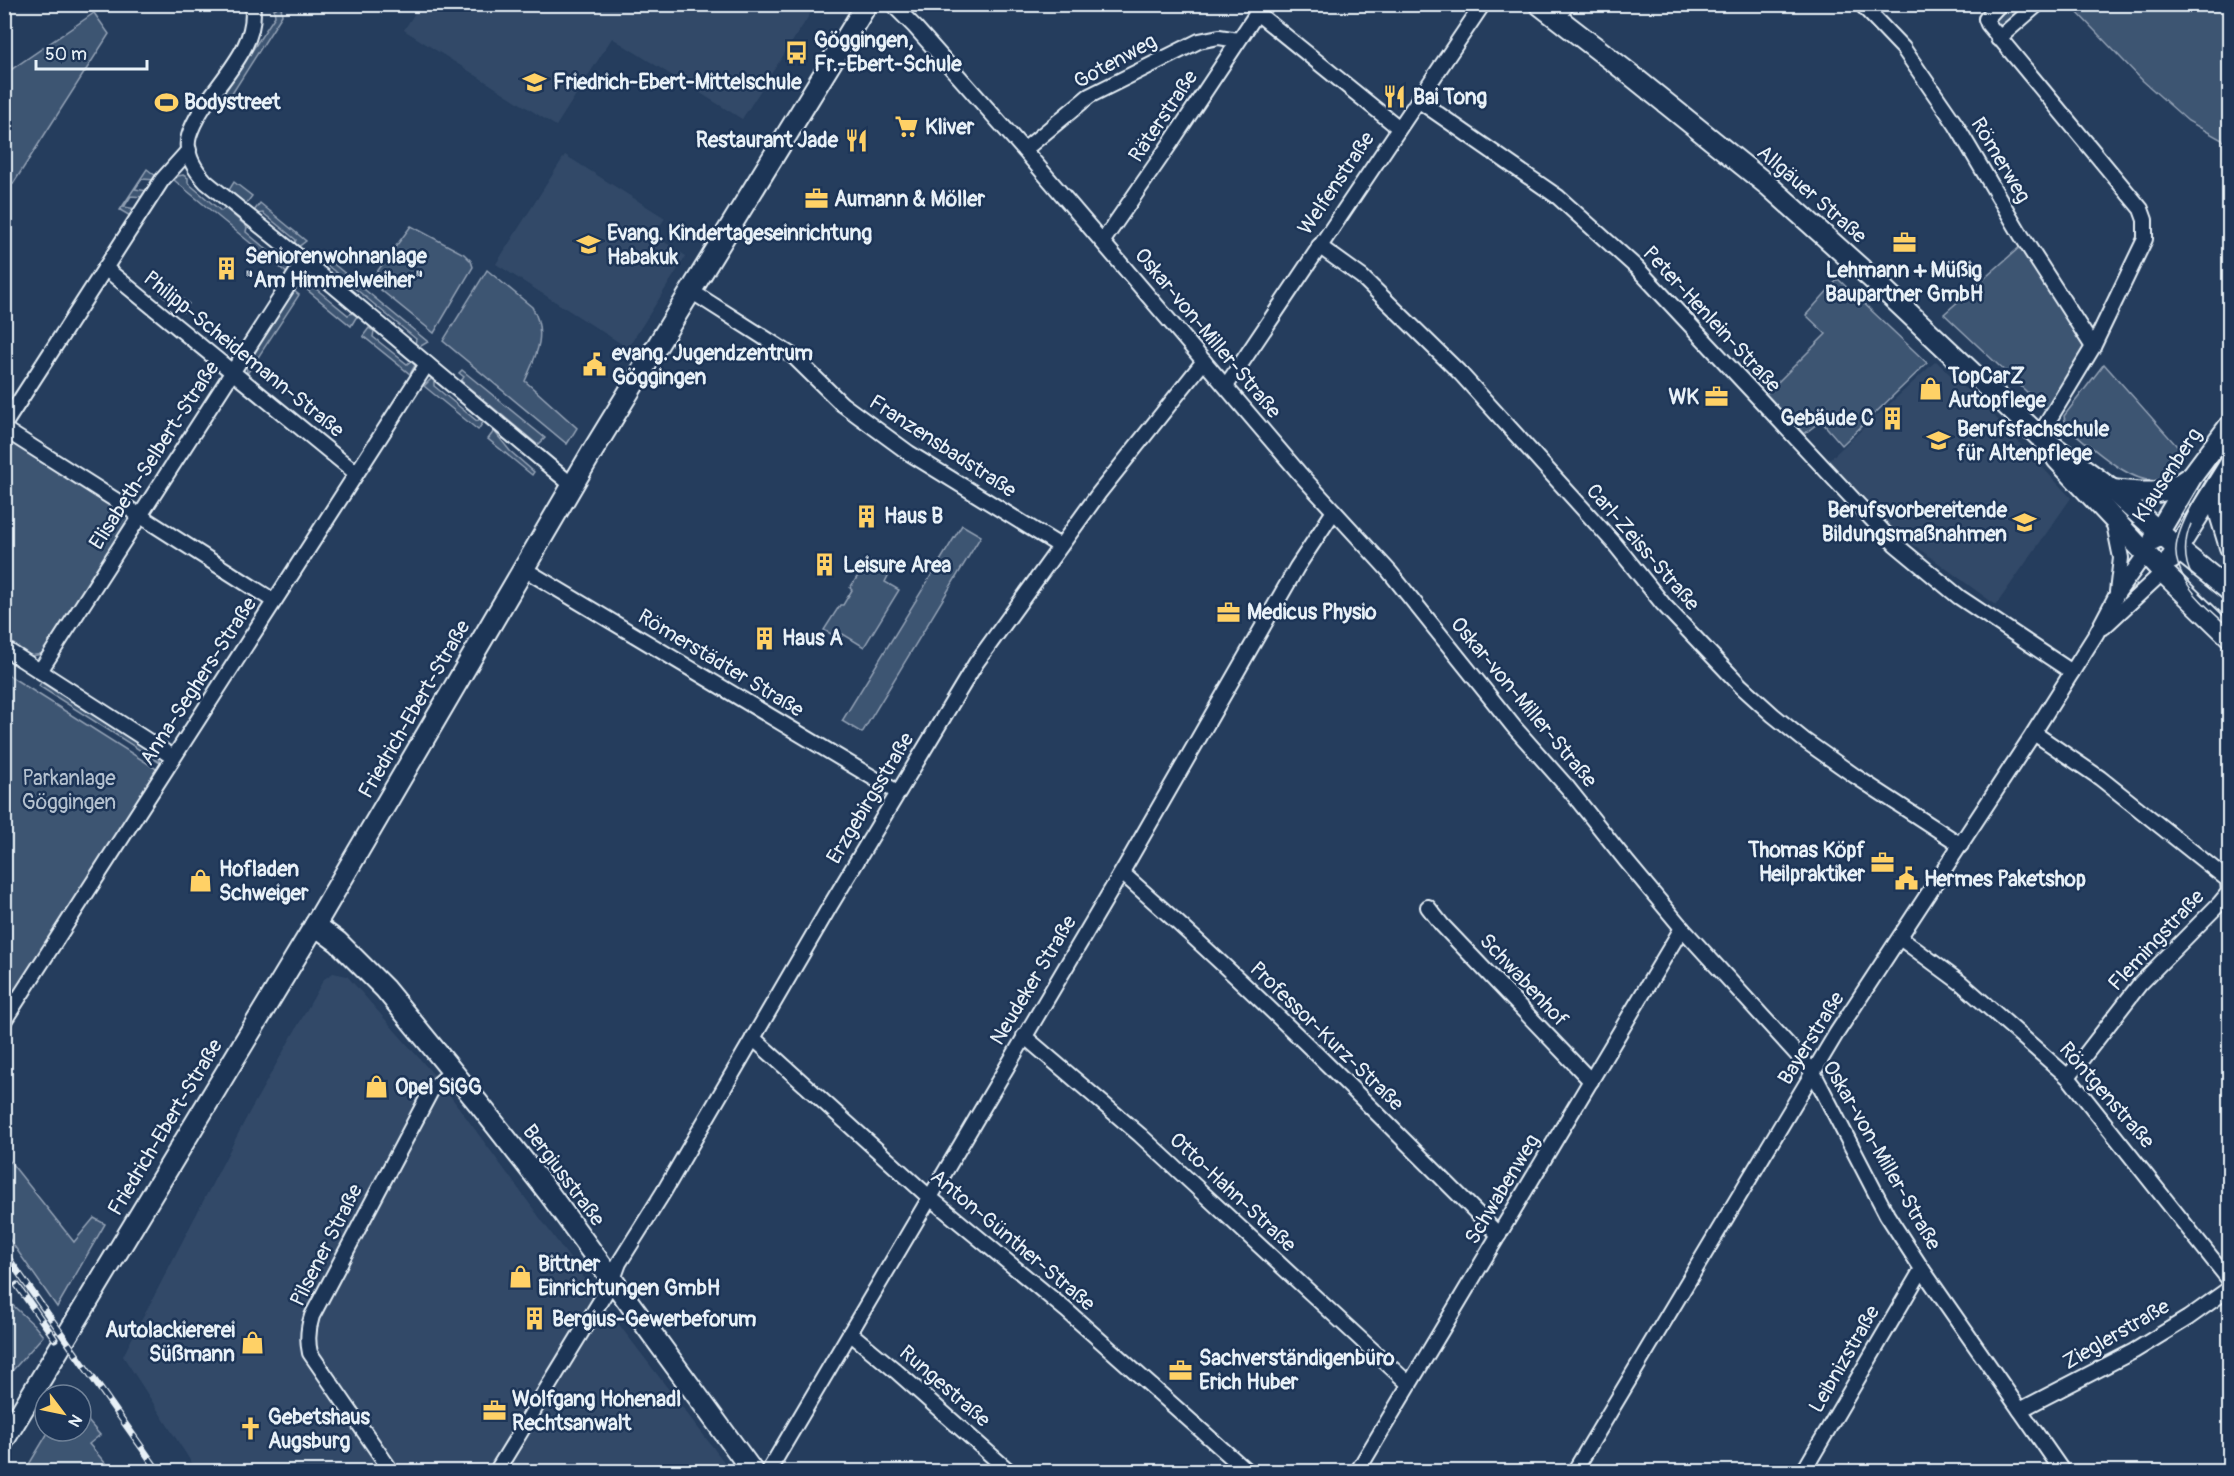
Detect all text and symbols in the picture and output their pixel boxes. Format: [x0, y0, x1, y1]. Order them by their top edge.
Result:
place label: Göggingen, Fr.-Ebert-Schule [814, 27, 962, 78]
street label: Gotenweg [1069, 28, 1161, 95]
scale bar [36, 33, 147, 71]
bus stop icon: Göggingen, Fr.-Ebert-Schule [783, 39, 809, 65]
text: 50 m [45, 43, 87, 66]
street label: Räterstraße [1123, 65, 1204, 168]
school or university icon: Friedrich-Ebert-Mittelschule [522, 69, 548, 95]
place label: Friedrich-Ebert-Mittelschule [553, 69, 802, 96]
restaurant icon: Bai Tong [1382, 84, 1408, 110]
place label: Bai Tong [1413, 84, 1488, 111]
sports icon: Bodystreet [153, 89, 179, 115]
place label: Bodystreet [184, 89, 281, 116]
street label: Römerweg [1964, 112, 2037, 208]
supermarket icon: Kliver [894, 114, 920, 140]
place label: Kliver [925, 114, 975, 141]
street label: Welfenstraße [1292, 126, 1381, 240]
place label: Restaurant Jade [696, 127, 839, 154]
restaurant icon: Restaurant Jade [843, 127, 869, 153]
street label: Allgäuer Straße [1751, 139, 1873, 250]
office icon: Aumann & Möller [803, 186, 829, 212]
place label: Aumann & Möller [834, 186, 985, 213]
place label: Evang. Kindertageseinrichtung Habakuk [607, 220, 872, 271]
office icon: Lehmann + Müßig Baupartner GmbH [1891, 229, 1917, 255]
school or university icon: Evang. Kindertageseinrichtung Habakuk [576, 232, 602, 258]
street label: Peter-Henlein-Straße [1637, 240, 1787, 399]
place label: Seniorenwohnanlage "Am Himmelweiher" [245, 243, 428, 294]
street label: Oskar-von-Miller-Straße [1128, 243, 1287, 425]
building icon: Seniorenwohnanlage "Am Himmelweiher" [214, 255, 240, 281]
place label: Lehmann + Müßig Baupartner GmbH [1825, 257, 1983, 308]
street label: Philipp-Scheidemann-Straße [138, 265, 350, 444]
place label: evang. Jugendzentrum Göggingen [611, 340, 813, 391]
public building icon: evang. Jugendzentrum Göggingen [581, 352, 607, 378]
street label: Elisabeth-Selbert-Straße [83, 355, 226, 555]
place label: TopCarZ Autopflege [1947, 363, 2047, 414]
shop icon: TopCarZ Autopflege [1917, 375, 1943, 401]
place label: WK [1668, 384, 1699, 411]
office icon: WK [1704, 384, 1730, 410]
street label: Franzensbadstraße [864, 389, 1022, 504]
place label: Gebäude C [1780, 405, 1874, 432]
building icon: Gebäude C [1879, 405, 1905, 431]
place label: Berufsfachschule für Altenpflege [1957, 416, 2110, 467]
street label: Klausenberg [2127, 423, 2208, 528]
school or university icon: Berufsfachschule für Altenpflege [1926, 428, 1952, 454]
street label: Carl-Zeiss-Straße [1580, 478, 1706, 617]
place label: Berufsvorbereitende Bildungsmaßnahmen [1822, 497, 2008, 548]
building icon: Haus B [853, 503, 879, 529]
place label: Haus B [884, 503, 943, 530]
school or university icon: Berufsvorbereitende Bildungsmaßnahmen [2012, 509, 2038, 535]
building icon: Leisure Area [812, 552, 838, 578]
place label: Leisure Area [843, 552, 952, 579]
street label: Anna-Seghers-Straße [134, 591, 263, 771]
office icon: Medicus Physio [1216, 599, 1242, 625]
place label: Medicus Physio [1247, 599, 1377, 626]
street label: Römerstädter Straße [633, 603, 809, 724]
street label: Oskar-von-Miller-Straße [1444, 612, 1603, 794]
street label: Friedrich-Ebert-Straße [352, 615, 477, 803]
building icon: Haus A [751, 625, 777, 651]
place label: Haus A [782, 625, 843, 652]
street label: Erzgebirgsstraße [821, 727, 921, 869]
park label: Parkanlage Göggingen [22, 765, 116, 816]
place label: Thomas Köpf Heilpraktiker [1747, 837, 1866, 888]
office icon: Thomas Köpf Heilpraktiker [1870, 849, 1896, 875]
place label: Hofladen Schweiger [219, 856, 309, 907]
public building icon: Hermes Paketshop [1893, 866, 1919, 892]
place label: Hermes Paketshop [1924, 866, 2086, 893]
shop icon: Hofladen Schweiger [188, 868, 214, 894]
street label: Flemingstraße [2102, 883, 2211, 997]
street label: Neudeker Straße [984, 910, 1083, 1050]
street label: Schwabenhof [1473, 928, 1574, 1033]
street label: Professor-Kurz-Straße [1244, 956, 1410, 1117]
street label: Bayerstraße [1772, 986, 1851, 1090]
street label: Friedrich-Ebert-Straße [102, 1033, 229, 1221]
street label: Röntgenstraße [2053, 1036, 2161, 1155]
street label: Oskar-von-Miller-Straße [1816, 1056, 1947, 1255]
shop icon: Opel SiGG [364, 1074, 390, 1100]
place label: Opel SiGG [395, 1074, 482, 1101]
street label: Bergiusstraße [516, 1119, 611, 1232]
street label: Otto-Hahn-Straße [1163, 1127, 1302, 1259]
street label: Schwabenweg [1459, 1129, 1546, 1249]
street label: Anton-Günther-Straße [925, 1164, 1101, 1318]
street label: Pilsener Straße [284, 1179, 369, 1311]
place label: Bittner Einrichtungen GmbH [538, 1251, 720, 1302]
shop icon: Bittner Einrichtungen GmbH [507, 1263, 533, 1289]
street label: Zieglerstraße [2058, 1293, 2175, 1376]
street label: Leibnizstraße [1803, 1300, 1886, 1418]
building icon: Bergius-Gewerbeforum [521, 1306, 547, 1332]
place label: Bergius-Gewerbeforum [552, 1306, 757, 1333]
place label: Autolackiererei Süßmann [105, 1317, 235, 1368]
shop icon: Autolackiererei Süßmann [240, 1329, 266, 1355]
street label: Rungestraße [893, 1339, 996, 1434]
place label: Sachverständigenbüro Erich Huber [1199, 1345, 1395, 1396]
office icon: Sachverständigenbüro Erich Huber [1168, 1357, 1194, 1383]
north arrow [33, 1383, 93, 1443]
place label: Wolfgang Hohenadl Rechtsanwalt [512, 1386, 681, 1437]
office icon: Wolfgang Hohenadl Rechtsanwalt [481, 1398, 507, 1424]
place label: Gebetshaus Augsburg [268, 1404, 371, 1455]
text: N [63, 1411, 86, 1430]
church icon: Gebetshaus Augsburg [237, 1416, 263, 1442]

